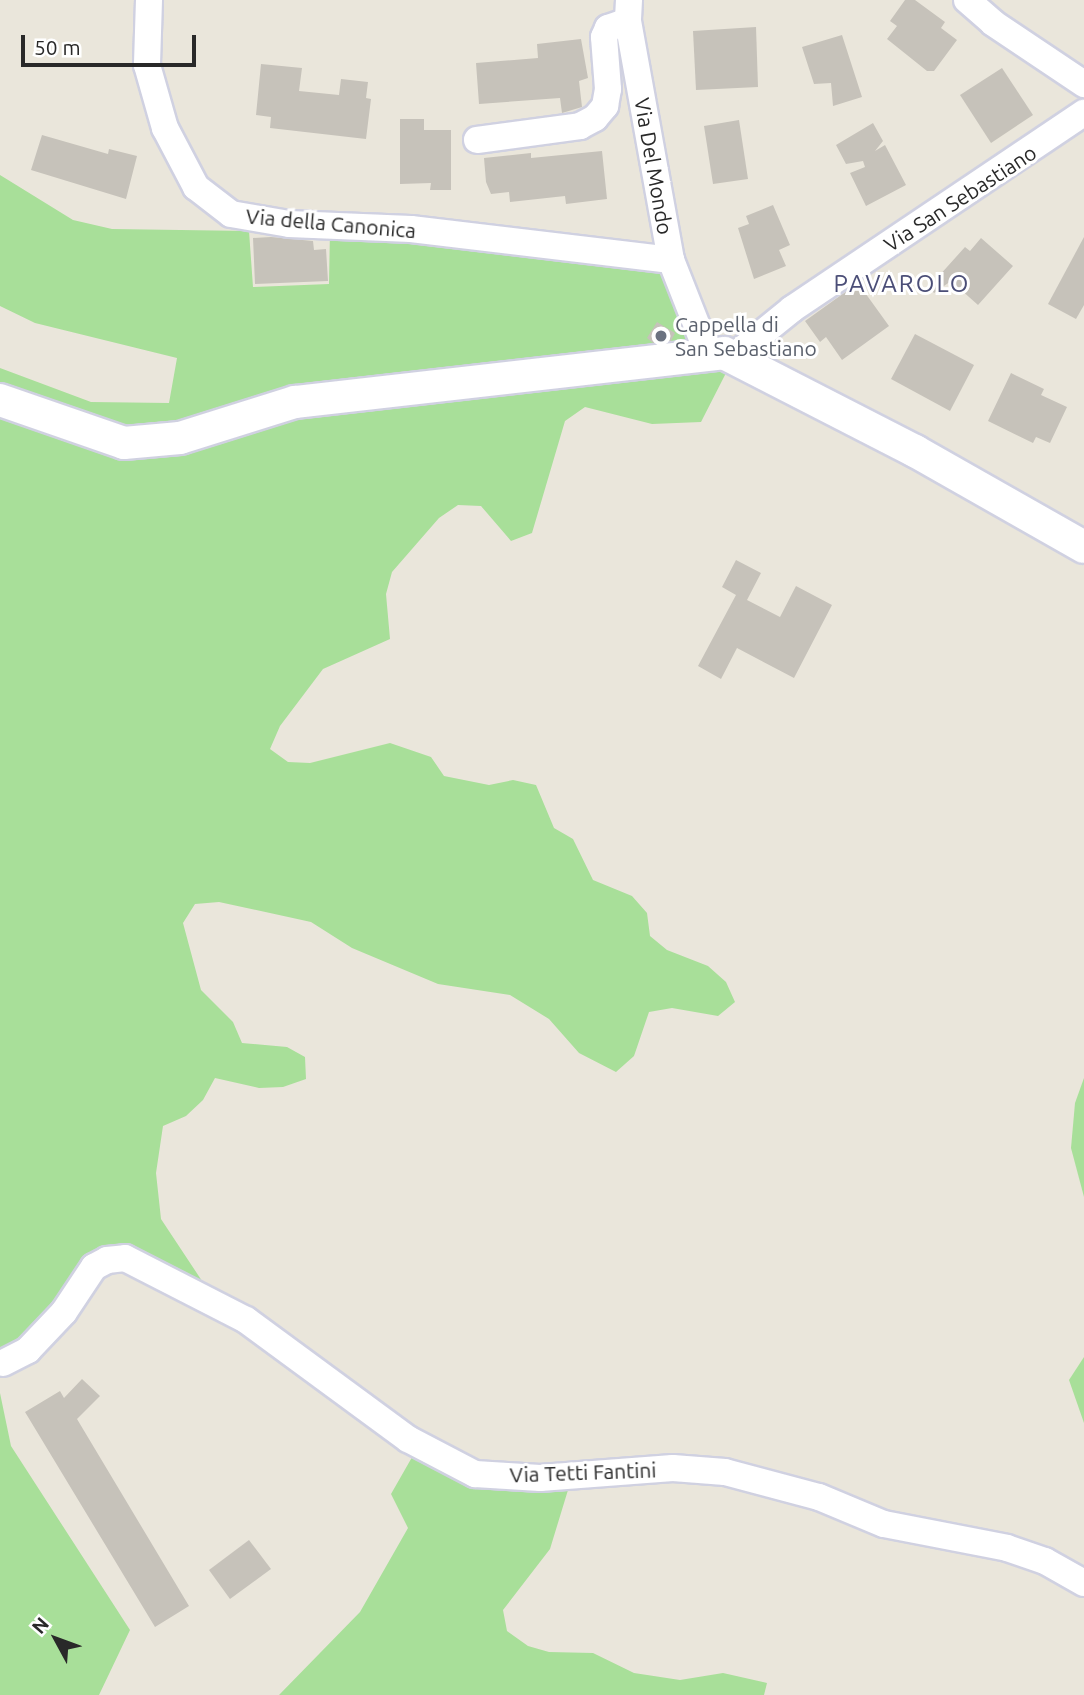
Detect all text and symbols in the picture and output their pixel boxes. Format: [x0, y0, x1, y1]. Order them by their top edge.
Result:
scale bar [24, 21, 200, 65]
text: 50 m [34, 35, 81, 59]
street label: Via Del Mondo [630, 96, 678, 236]
street label: Via San Sebastiano [879, 139, 1041, 257]
street label: Via della Canonica [245, 203, 417, 243]
district label: PAVAROLO [835, 270, 969, 298]
place label: Cappella di San Sebastiano [675, 311, 817, 361]
marker: Cappella di San Sebastiano [653, 328, 669, 344]
street label: Via Tetti Fantini [509, 1457, 657, 1487]
north arrow [21, 1604, 91, 1674]
text: N [27, 1613, 53, 1638]

